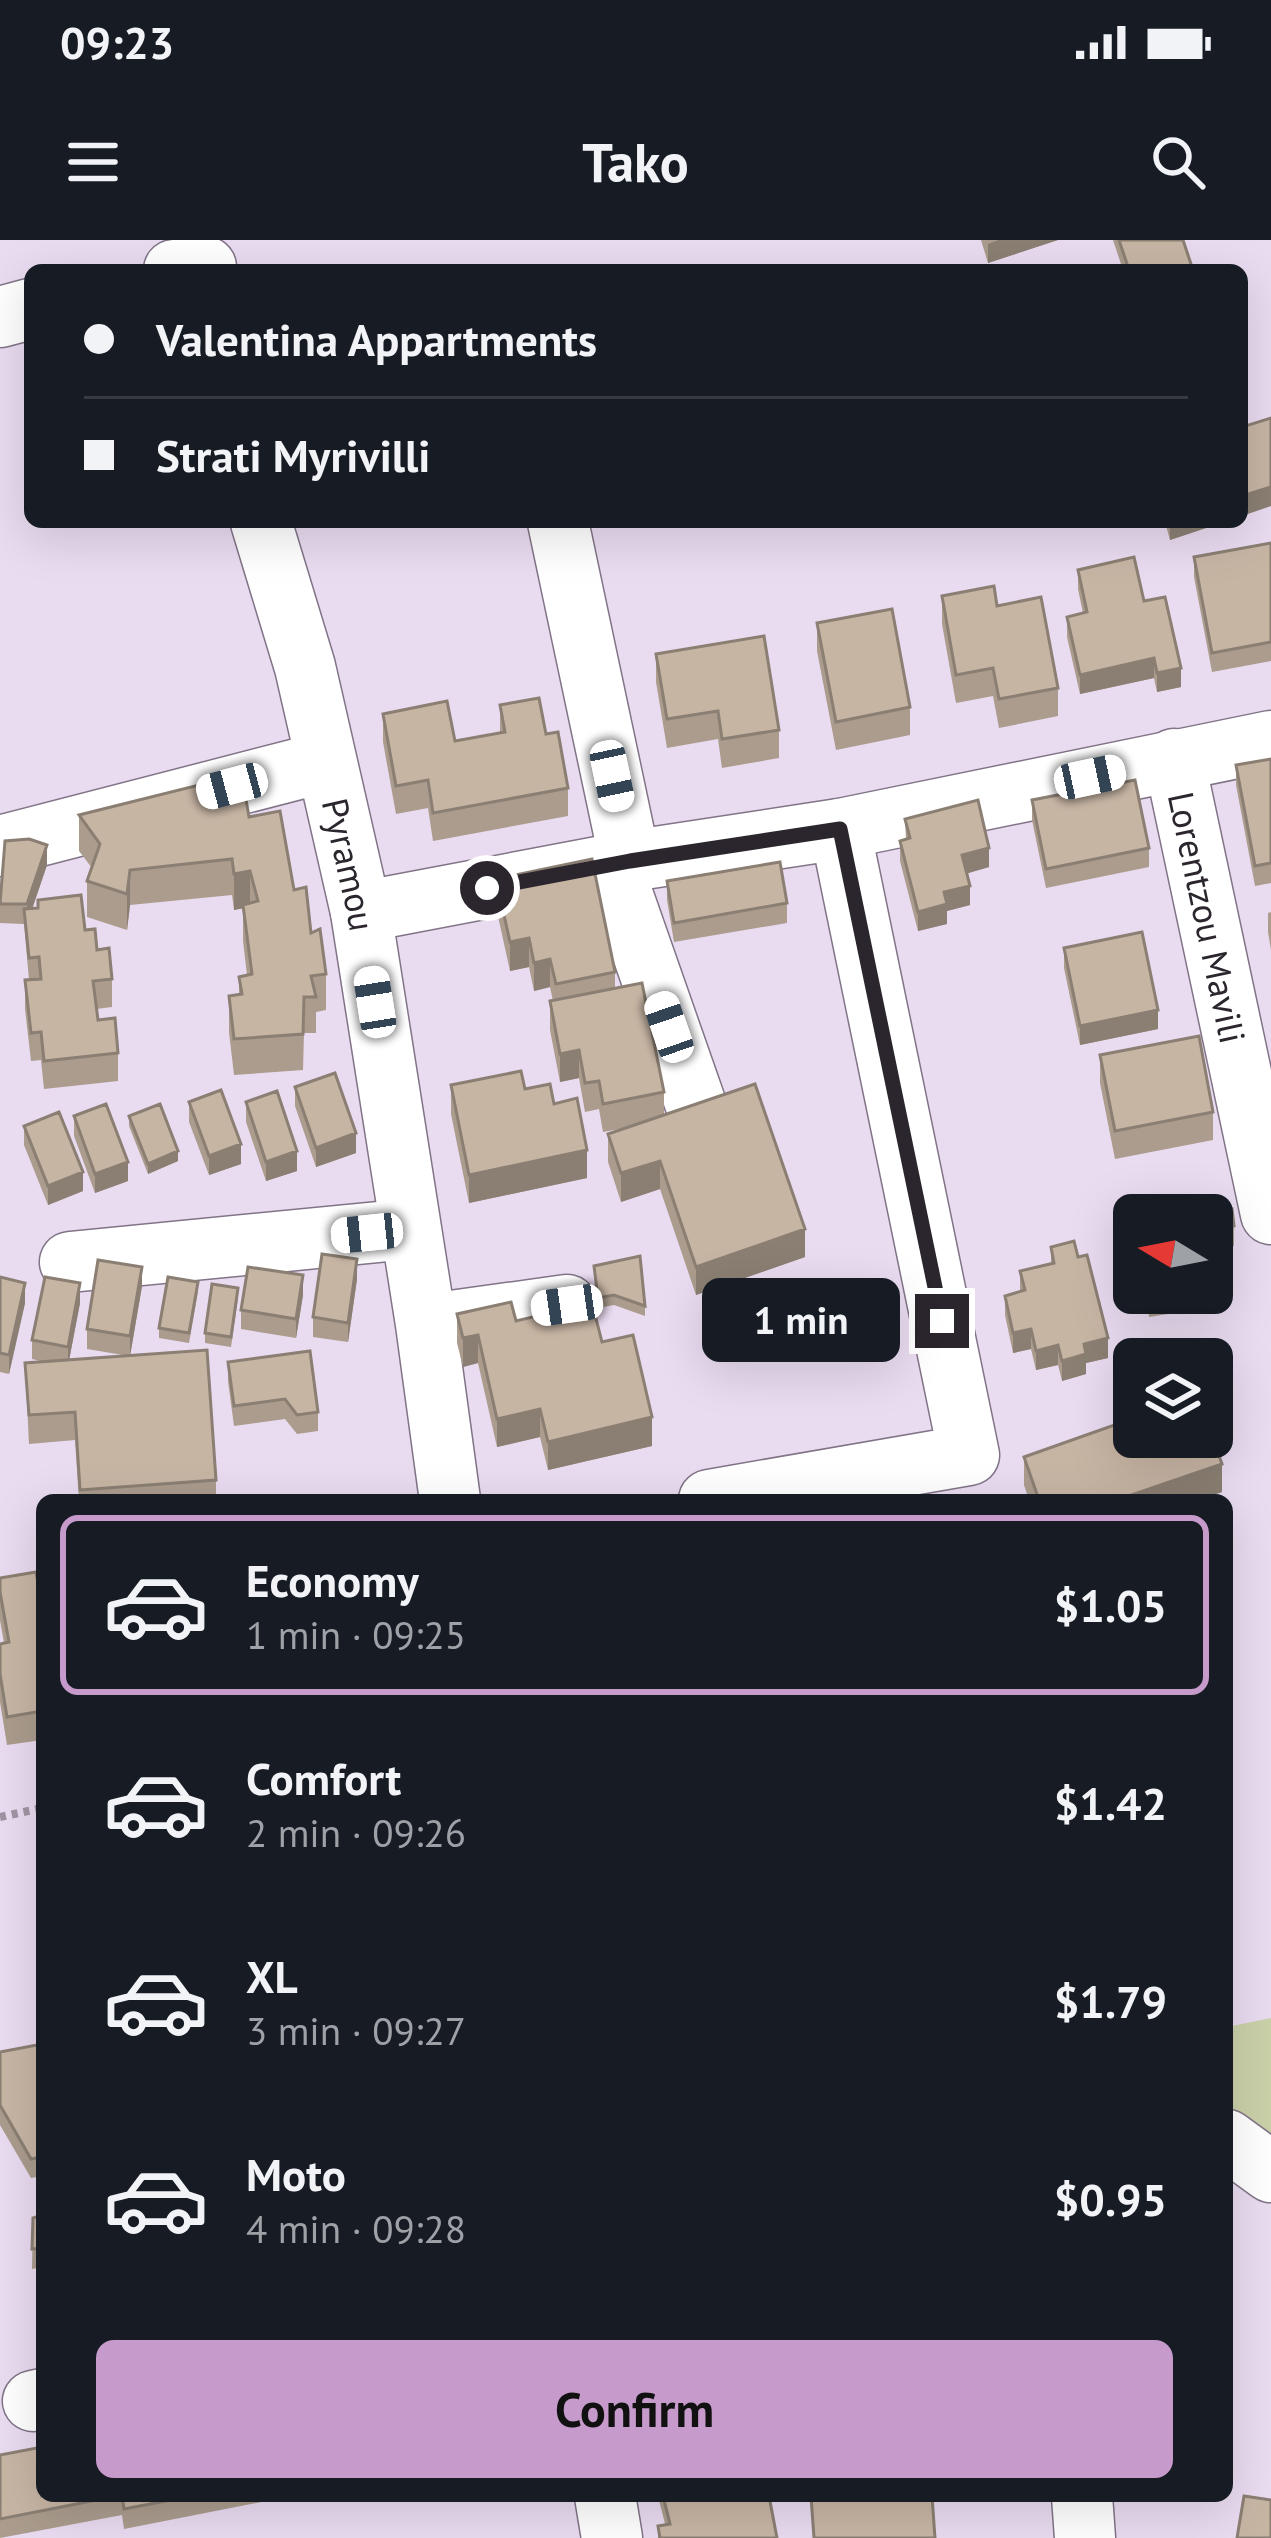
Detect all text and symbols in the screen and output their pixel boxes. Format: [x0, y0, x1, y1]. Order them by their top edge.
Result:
text: 09:23 [60, 13, 174, 71]
text: Tako [582, 127, 689, 197]
icon: menu [60, 129, 126, 195]
icon: search [1145, 129, 1211, 195]
text: Valentina Appartments [156, 310, 597, 368]
text: Strati Myrivilli [156, 426, 430, 484]
car [587, 737, 637, 815]
car [1051, 752, 1129, 802]
car [193, 759, 271, 813]
street label: Lorentzou Mavili [1158, 788, 1257, 1047]
street label: Pyramou [312, 793, 387, 934]
route start [460, 861, 514, 915]
car [352, 964, 398, 1040]
car [640, 987, 698, 1067]
north arrow [1113, 1194, 1233, 1314]
map controls [1113, 1194, 1233, 1458]
car [329, 1211, 405, 1255]
callout: 1 min [702, 1279, 900, 1363]
car [529, 1282, 605, 1328]
text: 1 min [753, 1294, 849, 1345]
route end [915, 1294, 969, 1348]
button: layers [1113, 1338, 1233, 1458]
icon: car [102, 1551, 210, 1659]
text: Economy [246, 1551, 419, 1609]
text: $1.05 [1054, 1576, 1167, 1634]
text: 1 min · 09:25 [246, 1609, 466, 1660]
icon: car [102, 1749, 210, 1857]
text: Comfort [246, 1749, 401, 1807]
text: $1.42 [1054, 1774, 1167, 1832]
text: 2 min · 09:26 [246, 1807, 466, 1858]
icon: car [102, 1947, 210, 2055]
text: XL [246, 1947, 298, 2005]
text: $1.79 [1054, 1972, 1167, 2030]
text: 3 min · 09:27 [246, 2005, 466, 2056]
icon: car [102, 2145, 210, 2253]
text: Moto [246, 2145, 346, 2203]
text: $0.95 [1054, 2170, 1167, 2228]
text: 4 min · 09:28 [246, 2203, 466, 2254]
button: Confirm [96, 2340, 1173, 2478]

